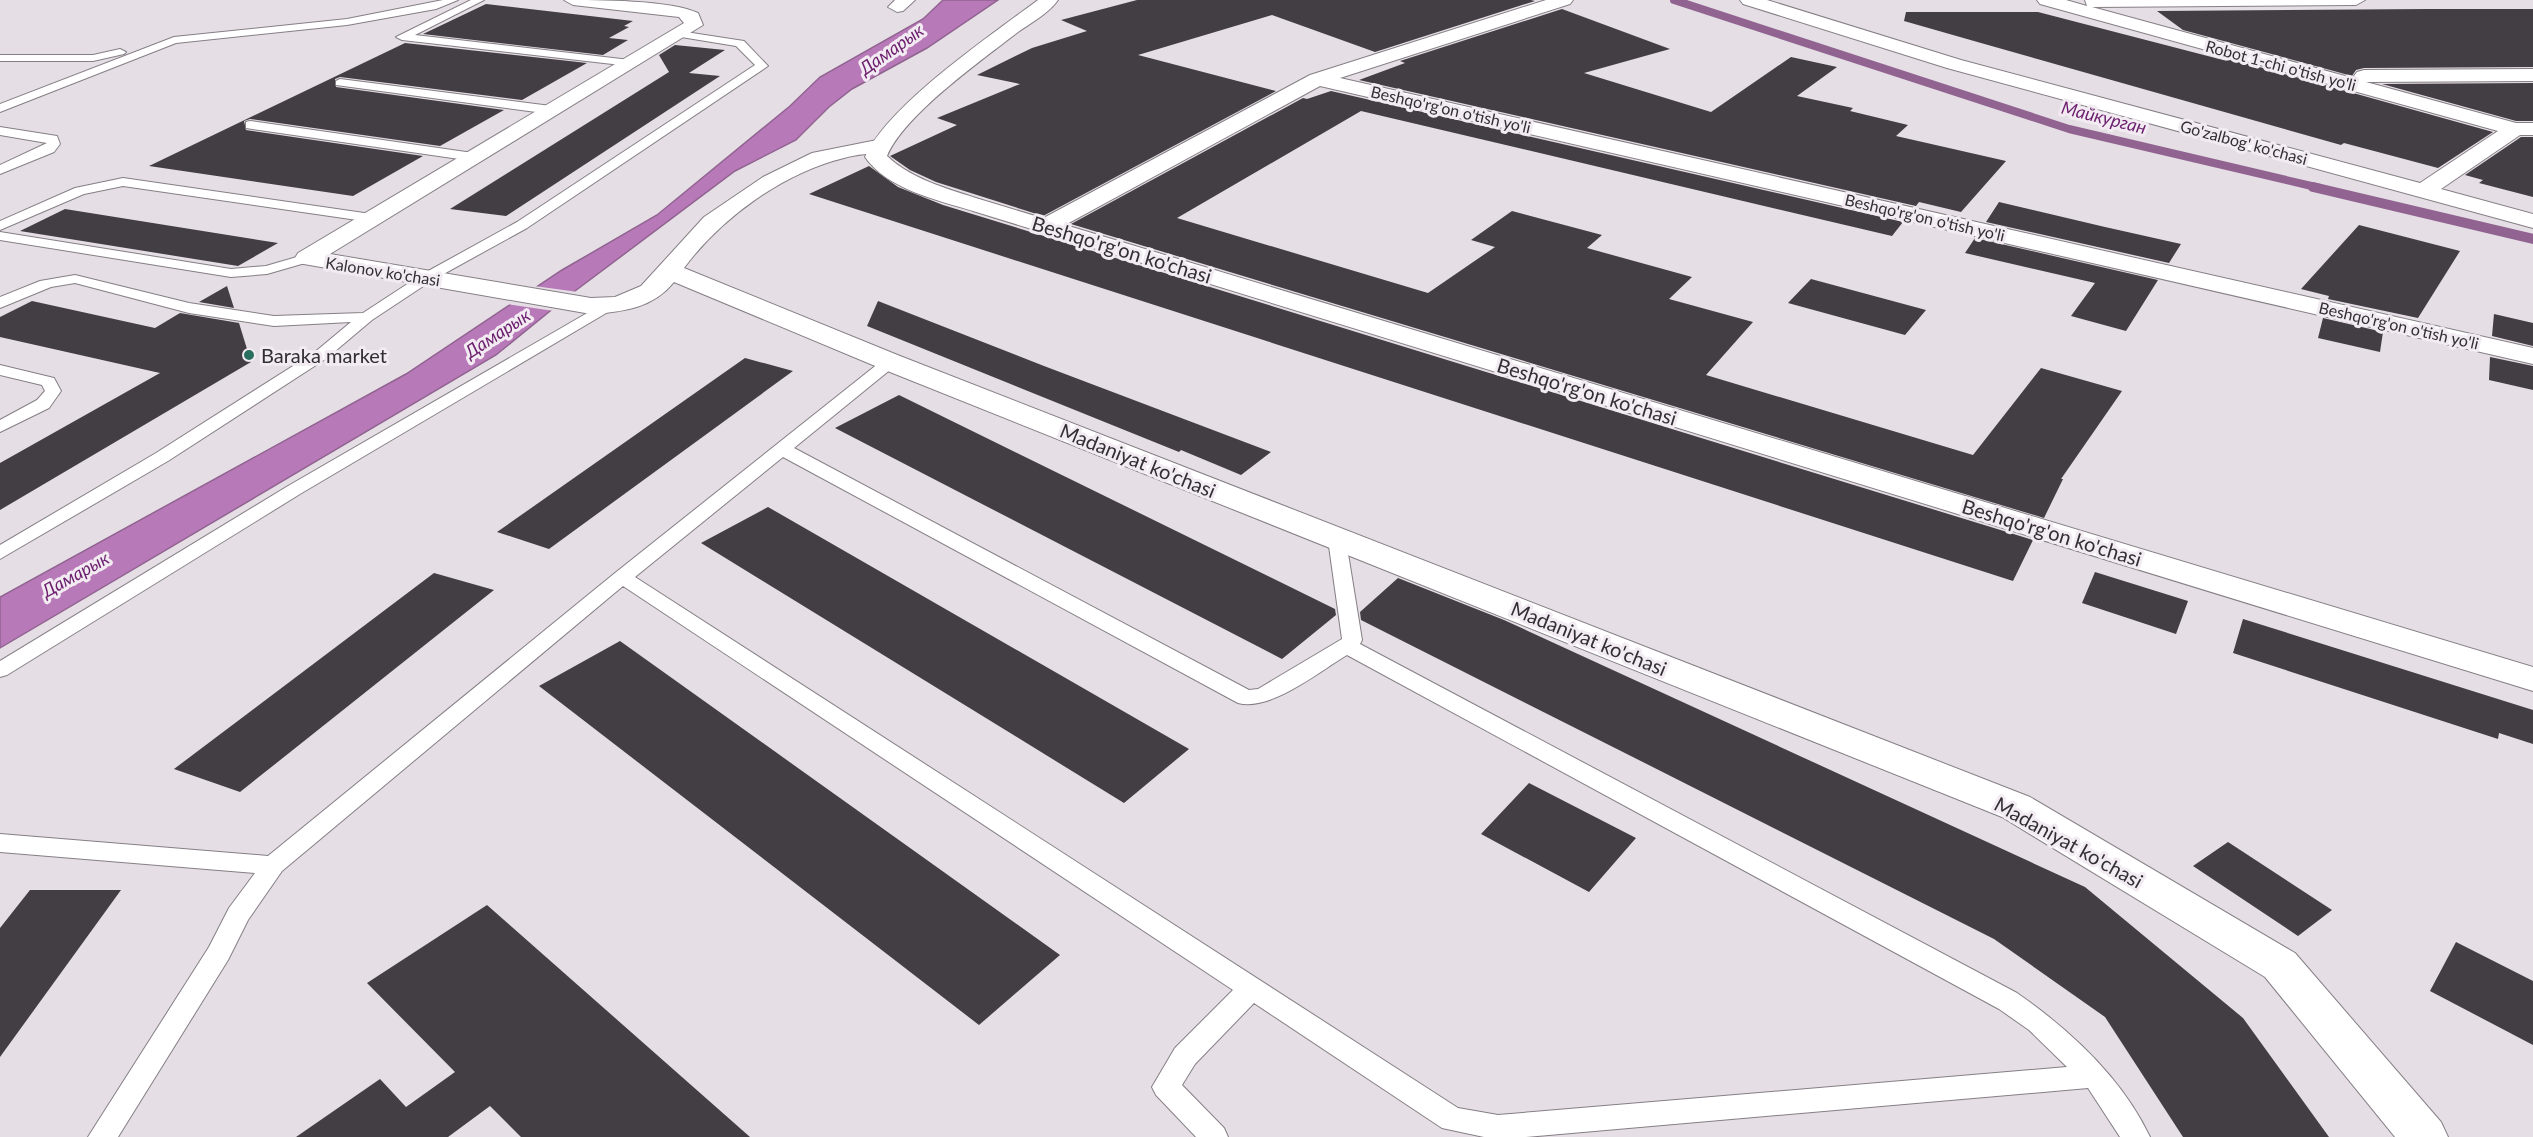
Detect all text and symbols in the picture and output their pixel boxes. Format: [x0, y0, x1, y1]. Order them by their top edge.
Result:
water label: Дамарык [854, 19, 928, 80]
street label: Robot 1-chi o'tish yo'li [2204, 36, 2358, 94]
street label: Beshqo'rg'on o'tish yo'li [1369, 81, 1533, 137]
water label: Майкурган [2059, 96, 2149, 138]
street label: Go'zalbog' ko'chasi [2178, 116, 2310, 168]
street label: Beshqo'rg'on o'tish yo'li [1843, 189, 2007, 245]
street label: Beshqo'rg'on ko'chasi [1029, 210, 1215, 288]
street label: Kalonov ko'chasi [324, 253, 442, 289]
street label: Beshqo'rg'on o'tish yo'li [2317, 297, 2481, 353]
water label: Дамарык [459, 304, 534, 363]
place label: Baraka market [261, 343, 387, 367]
marker: Baraka market [242, 348, 256, 362]
street label: Beshqo'rg'on ko'chasi [1494, 352, 1680, 430]
street label: Madaniyat ko'chasi [1057, 418, 1219, 502]
street label: Beshqo'rg'on ko'chasi [1959, 493, 2145, 571]
water label: Дамарык [37, 546, 113, 602]
street label: Madaniyat ko'chasi [1508, 596, 1670, 680]
street label: Madaniyat ko'chasi [1991, 791, 2147, 893]

